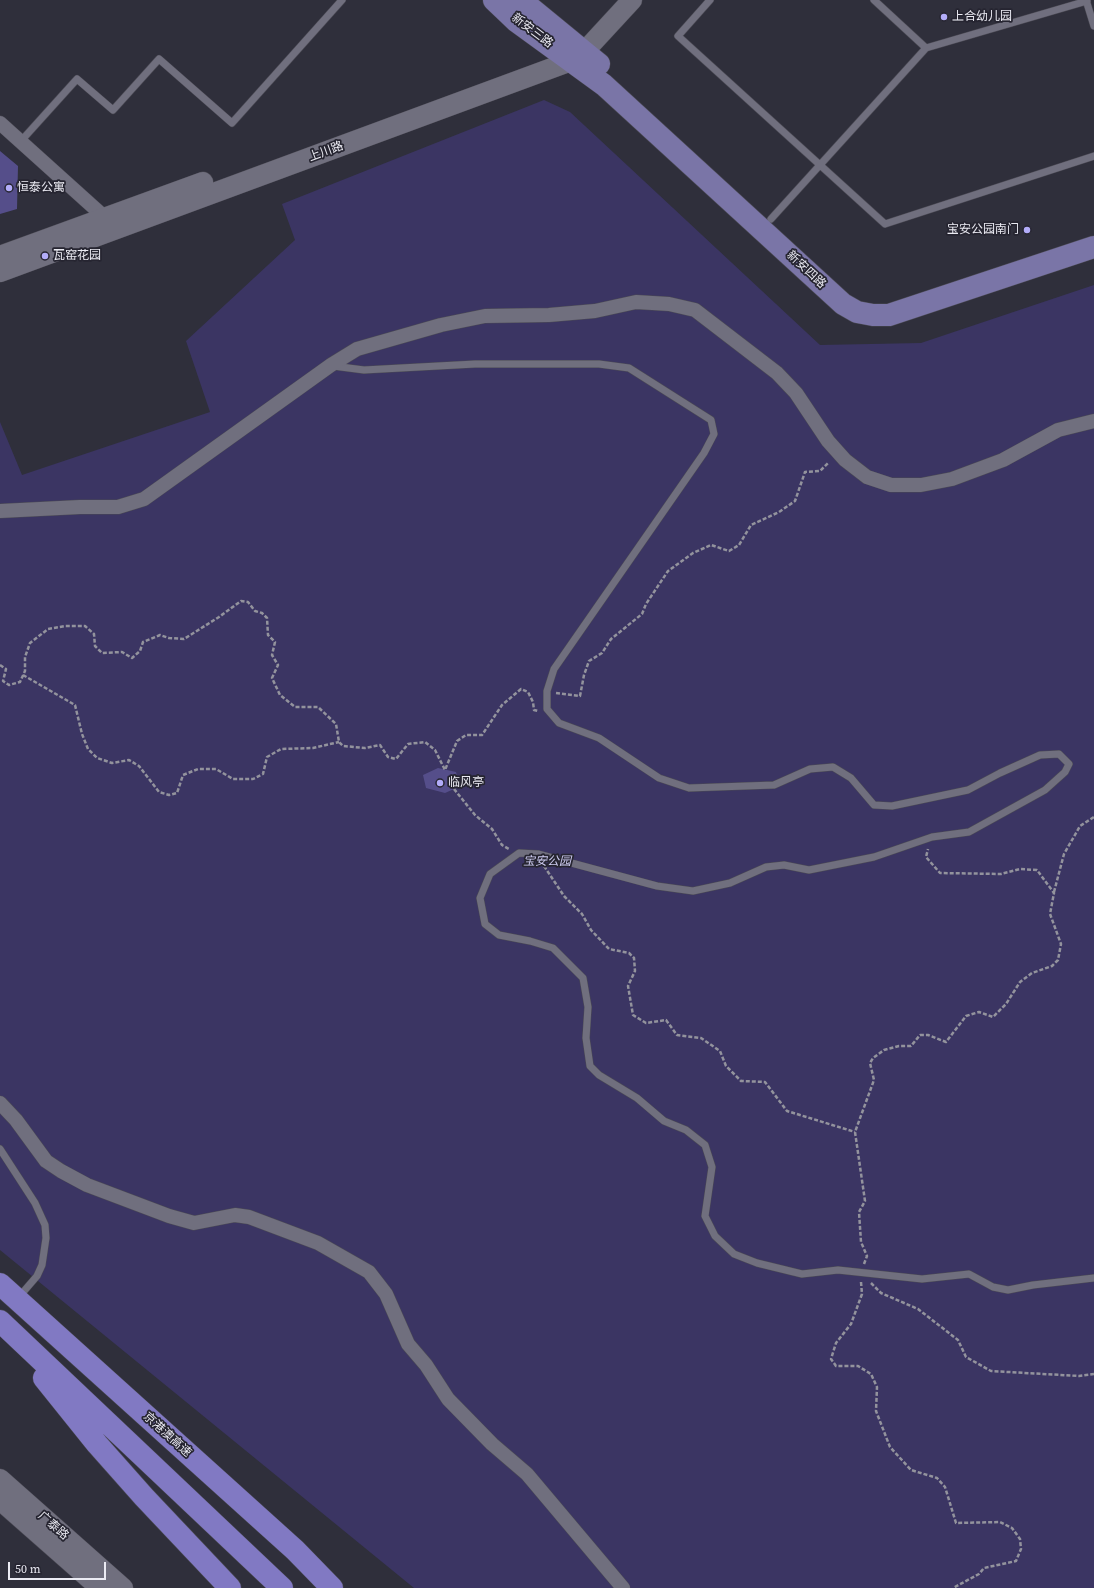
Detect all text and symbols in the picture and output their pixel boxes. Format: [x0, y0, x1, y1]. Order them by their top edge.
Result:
place label: 上合幼儿园 [952, 10, 1012, 24]
street label: 新安三路 [508, 11, 556, 51]
marker: 上合幼儿园 [939, 12, 949, 22]
street label: 上川路 [307, 139, 345, 165]
place label: 恒泰公寓 [17, 181, 65, 195]
marker: 恒泰公寓 [4, 183, 14, 193]
place label: 宝安公园南门 [947, 223, 1019, 237]
marker: 宝安公园南门 [1022, 225, 1032, 235]
street label: 新安四路 [784, 248, 828, 292]
place label: 瓦窑花园 [53, 249, 101, 263]
marker: 瓦窑花园 [40, 251, 50, 261]
place label: 临风亭 [448, 776, 484, 790]
marker: 临风亭 [435, 778, 445, 788]
park label: 宝安公园 [523, 855, 571, 869]
street label: 京港澳高速 [140, 1410, 194, 1460]
street label: 广泰路 [35, 1509, 71, 1543]
scale bar [10, 1554, 108, 1580]
text: 50 m [15, 1561, 41, 1577]

